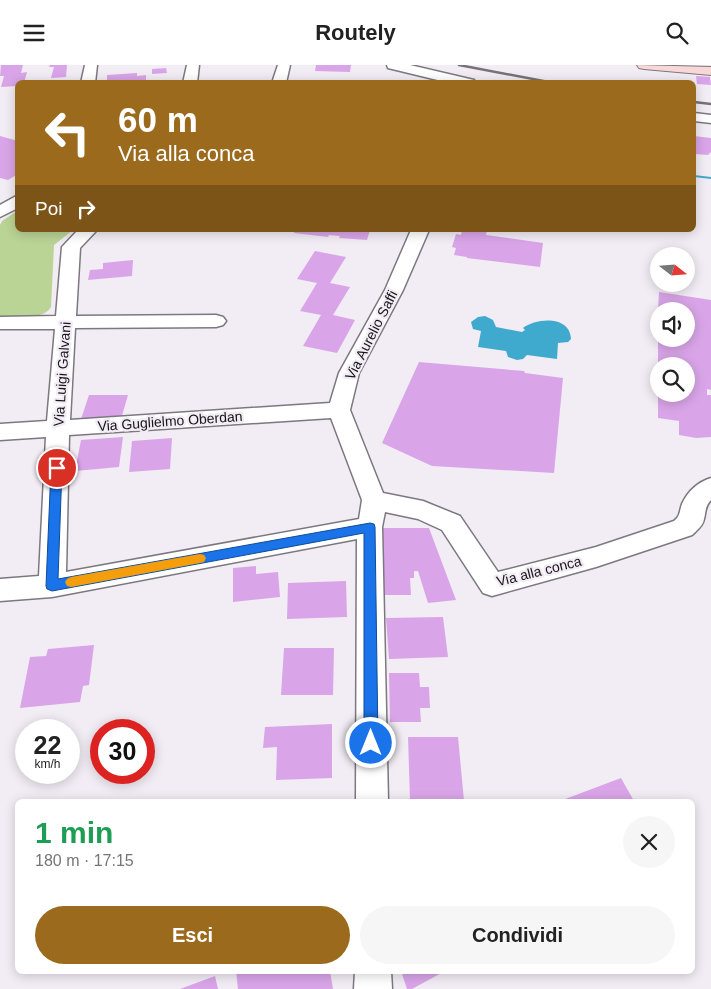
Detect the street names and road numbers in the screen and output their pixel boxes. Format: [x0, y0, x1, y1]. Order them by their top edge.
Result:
street label: Via Aurelio Saffi [342, 288, 400, 382]
street label: Via Luigi Galvani [50, 321, 74, 427]
street label: Via Guglielmo Oberdan [97, 408, 243, 434]
street label: Via alla conca [495, 553, 583, 589]

